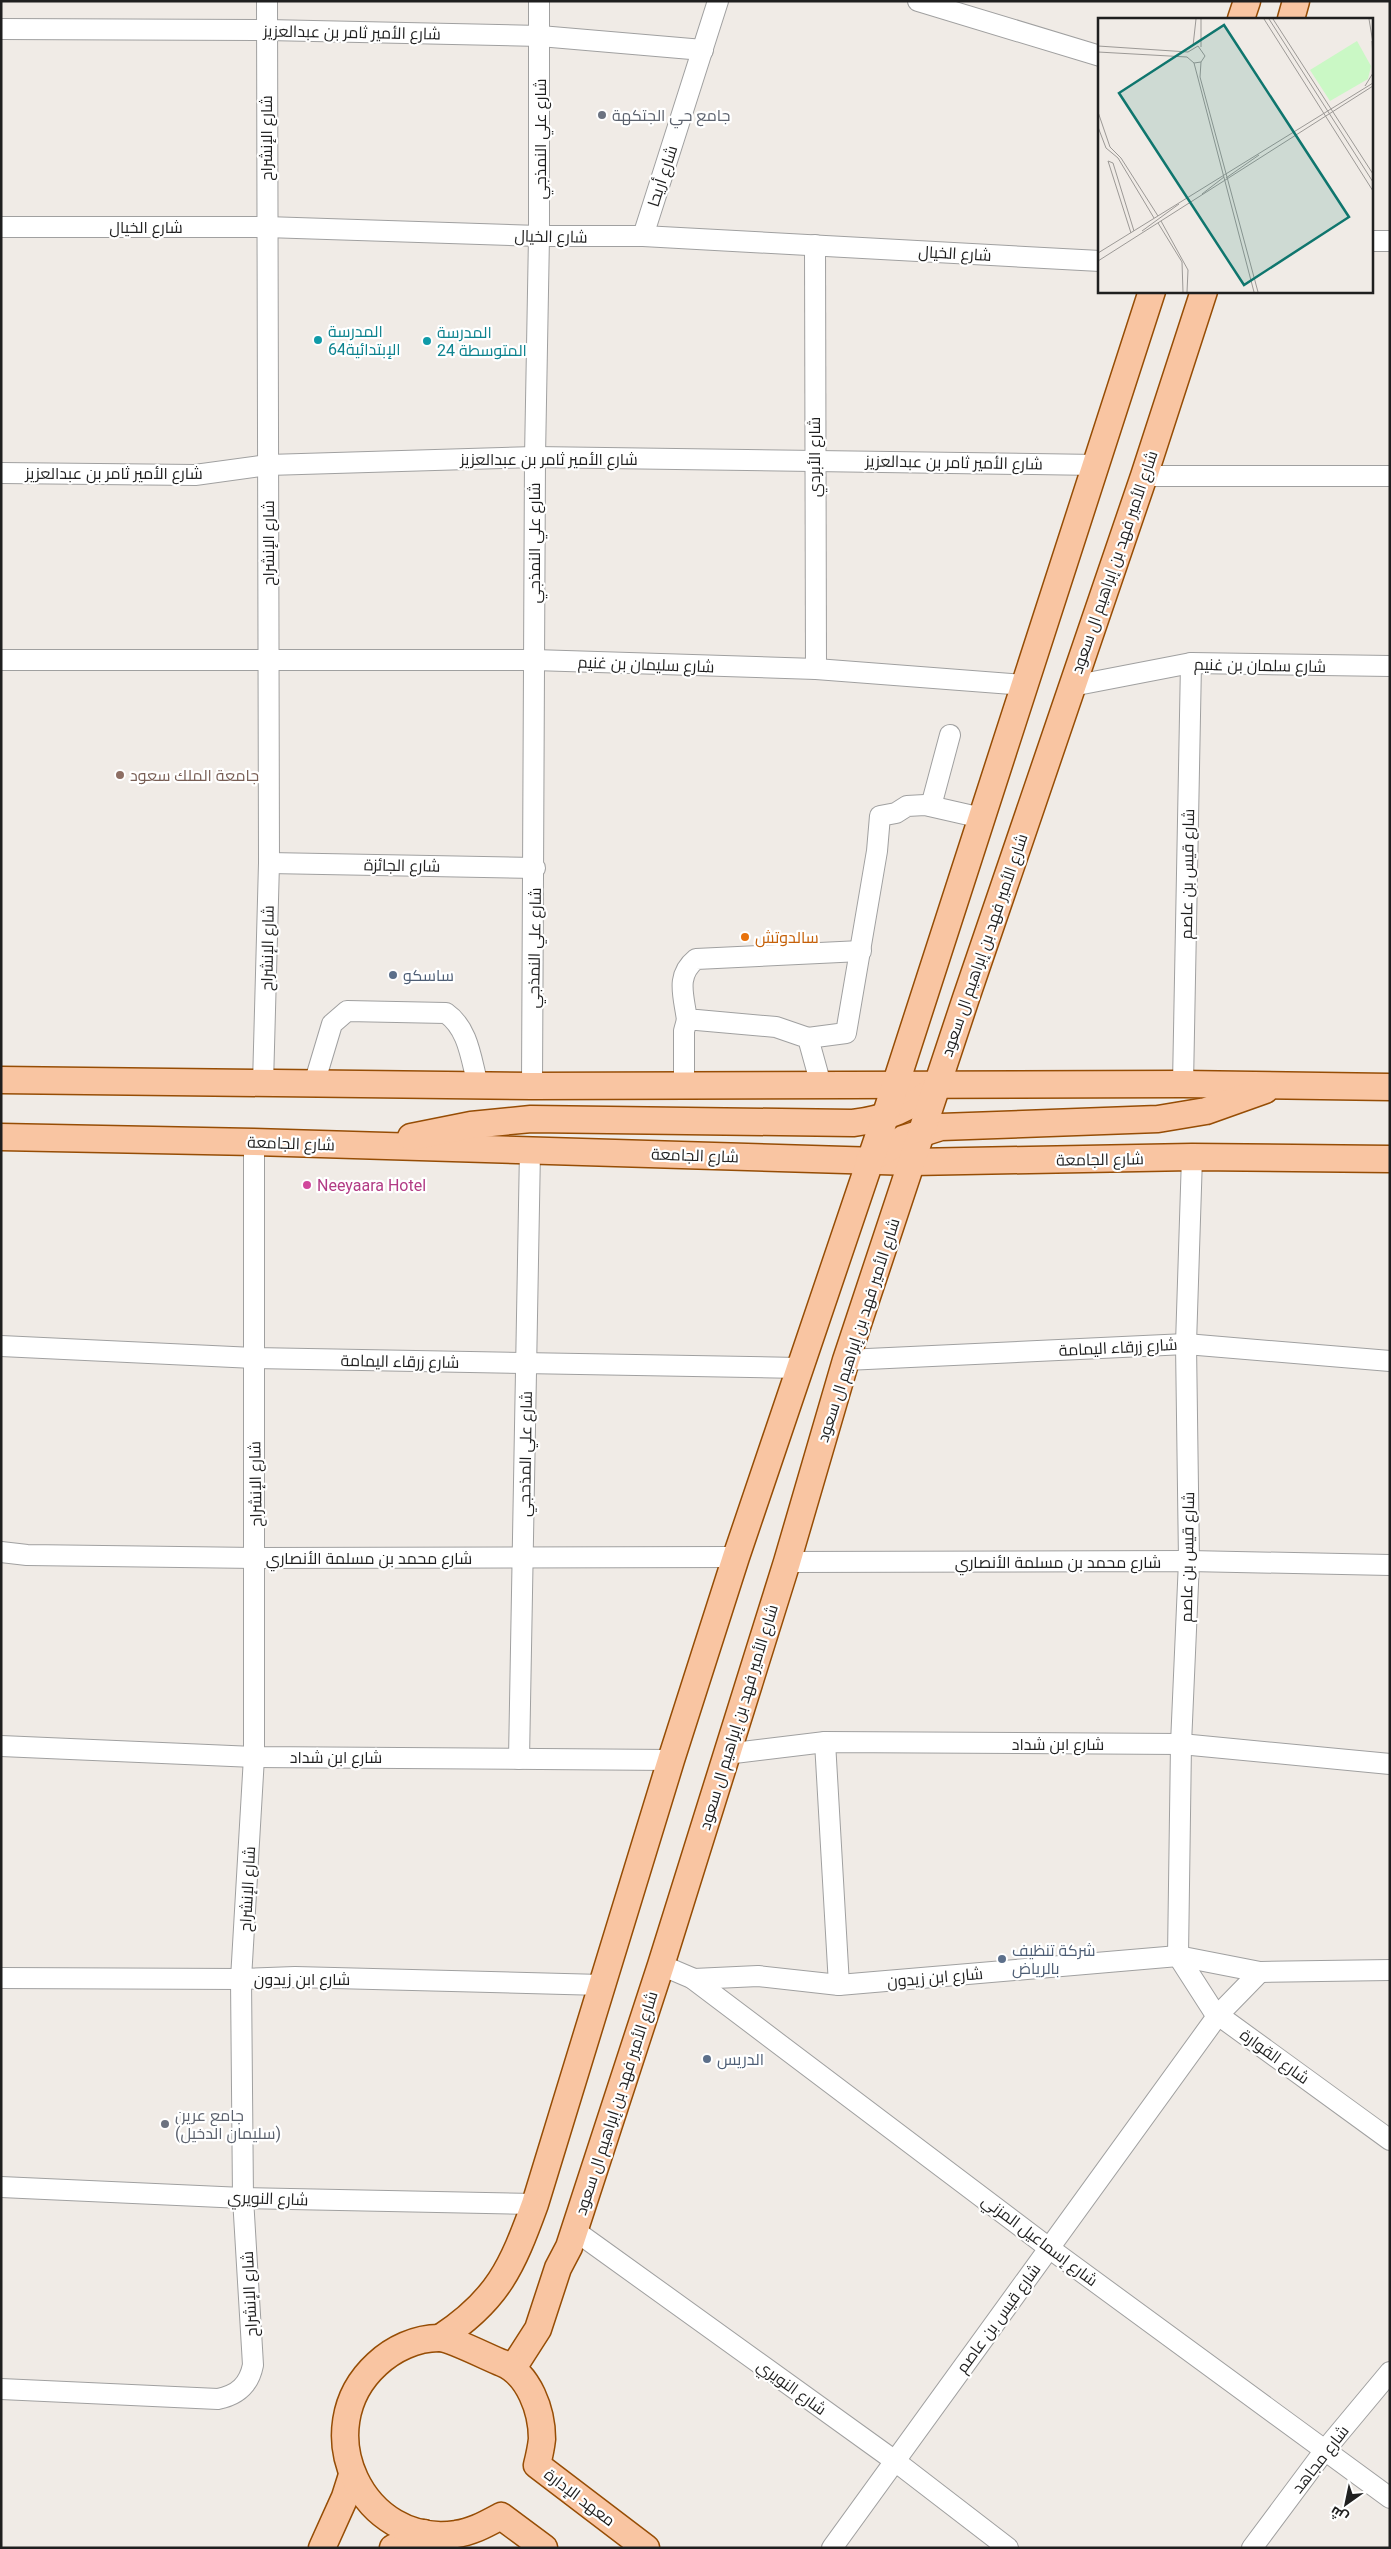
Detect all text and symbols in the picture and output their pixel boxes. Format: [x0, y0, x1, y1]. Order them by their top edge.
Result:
inset map [1098, 18, 1374, 292]
street label: شارع الأمير ثامر بن عبدالعزيز [262, 21, 441, 46]
street label: شارع علي النمذجي [531, 78, 554, 200]
street label: شارع الإنشراح [257, 95, 278, 181]
place label: جامع حي الجتكهة [612, 106, 730, 129]
marker: جامع حي الجتكهة [596, 109, 608, 121]
street label: شارع أريحا [644, 143, 683, 210]
street label: شارع الخيال [109, 218, 183, 239]
street label: شارع الخيال [514, 226, 588, 249]
street label: شارع الخيال [918, 242, 992, 267]
place label: المدرسة الإبتدائية64 [328, 322, 401, 359]
place label: المدرسة المتوسطة 24 [437, 323, 527, 360]
marker: المدرسة الإبتدائية64 [312, 334, 324, 346]
marker: المدرسة المتوسطة 24 [421, 335, 433, 347]
street label: شارع الأبردي [805, 417, 828, 497]
street label: شارع الأمير فهد بن إبراهيم ال سعود [1067, 448, 1164, 677]
street label: شارع الأمير ثامر بن عبدالعزيز [459, 450, 638, 471]
street label: شارع الأمير ثامر بن عبدالعزيز [864, 451, 1043, 476]
street label: شارع الأمير ثامر بن عبدالعزيز [24, 464, 203, 485]
street label: شارع علي النمذجي [525, 482, 548, 604]
street label: شارع الإنشراح [259, 500, 280, 586]
street label: شارع سليمان بن غنيم [577, 653, 715, 678]
street label: شارع سلمان بن غنيم [1194, 655, 1326, 678]
place label: جامعة الملك سعود [130, 766, 259, 785]
marker: جامعة الملك سعود [114, 769, 126, 781]
street label: شارع قيس بن عاصم [1177, 809, 1200, 939]
street label: شارع الأمير فهد بن إبراهيم ال سعود [937, 831, 1034, 1060]
street label: شارع الجائزة [364, 855, 440, 878]
street label: شارع علي النمذجي [524, 887, 549, 1009]
street label: شارع الإنشراح [257, 905, 280, 991]
place label: سالدوتش [755, 928, 819, 948]
marker: سالدوتش [739, 931, 751, 943]
place label: ساسكو [403, 966, 454, 985]
marker: ساسكو [387, 969, 399, 981]
street label: شارع الجامعة [247, 1132, 335, 1157]
street label: شارع الجامعة [651, 1144, 739, 1169]
street label: شارع الجامعة [1056, 1149, 1144, 1172]
place label: Neeyaara Hotel [317, 1176, 426, 1195]
marker: Neeyaara Hotel [301, 1179, 313, 1191]
street label: شارع الأمير فهد بن إبراهيم ال سعود [813, 1216, 906, 1445]
street label: شارع زرقاء اليمامة [1058, 1335, 1178, 1362]
street label: شارع زرقاء اليمامة [340, 1351, 460, 1374]
street label: شارع علي المذحجي [515, 1391, 540, 1517]
street label: شارع الإنشراح [245, 1441, 268, 1527]
street label: شارع قيس بن عاصم [1177, 1492, 1200, 1622]
street label: شارع محمد بن مسلمة الأنصاري [266, 1549, 472, 1572]
street label: شارع محمد بن مسلمة الأنصاري [955, 1553, 1161, 1576]
street label: شارع الأمير فهد بن إبراهيم ال سعود [695, 1602, 784, 1833]
street label: شارع ابن شداد [1012, 1735, 1104, 1756]
street label: شارع ابن شداد [290, 1748, 382, 1769]
street label: شارع الإنشراح [236, 1846, 261, 1932]
place label: شركة تنظيف بالرياض [1012, 1941, 1096, 1979]
marker: شركة تنظيف بالرياض [996, 1953, 1008, 1965]
street label: شارع ابن زيدون [886, 1964, 984, 1993]
street label: شارع ابن زيدون [254, 1970, 350, 1991]
street label: شارع الأمير فهد بن إبراهيم ال سعود [571, 1989, 664, 2218]
street label: شارع القوارة [1235, 2025, 1313, 2090]
place label: الدريس [717, 2050, 764, 2070]
marker: الدريس [701, 2053, 713, 2065]
place label: جامع عرين (سليمان الدخيل) [175, 2106, 281, 2144]
marker: جامع عرين (سليمان الدخيل) [159, 2118, 171, 2130]
street label: شارع النويري [227, 2188, 309, 2213]
street label: شارع إسماعيل المزني [976, 2191, 1101, 2293]
street label: شارع الإنشراح [238, 2251, 263, 2337]
street label: شارع قيس بن عاصم [952, 2260, 1046, 2378]
street label: شارع النويري [751, 2356, 830, 2422]
street label: شارع مجاهد [1288, 2422, 1354, 2498]
street label: معهد الإدارة [540, 2465, 619, 2531]
north arrow [1321, 2479, 1371, 2529]
text: ش [1327, 2502, 1351, 2527]

